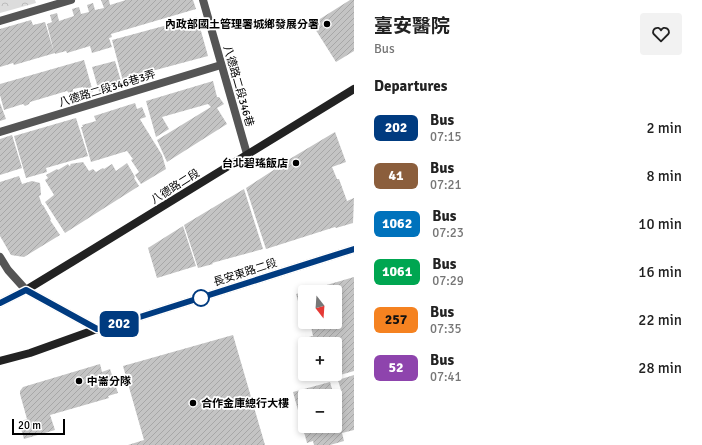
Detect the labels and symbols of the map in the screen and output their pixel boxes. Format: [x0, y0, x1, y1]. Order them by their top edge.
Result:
place label: 內政部國土管理署城鄉發展分署 [165, 18, 319, 31]
marker: 內政部國土管理署城鄉發展分署 [322, 19, 332, 29]
street label: 八德路二段346巷 [221, 44, 256, 128]
street label: 八德路二段346巷3弄 [57, 68, 157, 109]
place label: 台北碧瑤飯店 [222, 157, 288, 170]
marker: 台北碧瑤飯店 [291, 158, 301, 168]
street label: 八德路二段 [148, 166, 202, 207]
street label: 長安東路二段 [212, 256, 279, 289]
north arrow [298, 285, 342, 329]
unlabelled marker [192, 289, 210, 307]
line badge: 202 [96, 311, 142, 337]
place label: 中崙分隊 [87, 375, 131, 388]
marker: 中崙分隊 [74, 376, 84, 386]
place label: 合作金庫總行大樓 [201, 397, 289, 410]
marker: 合作金庫總行大樓 [188, 398, 198, 408]
scale bar [12, 417, 65, 436]

